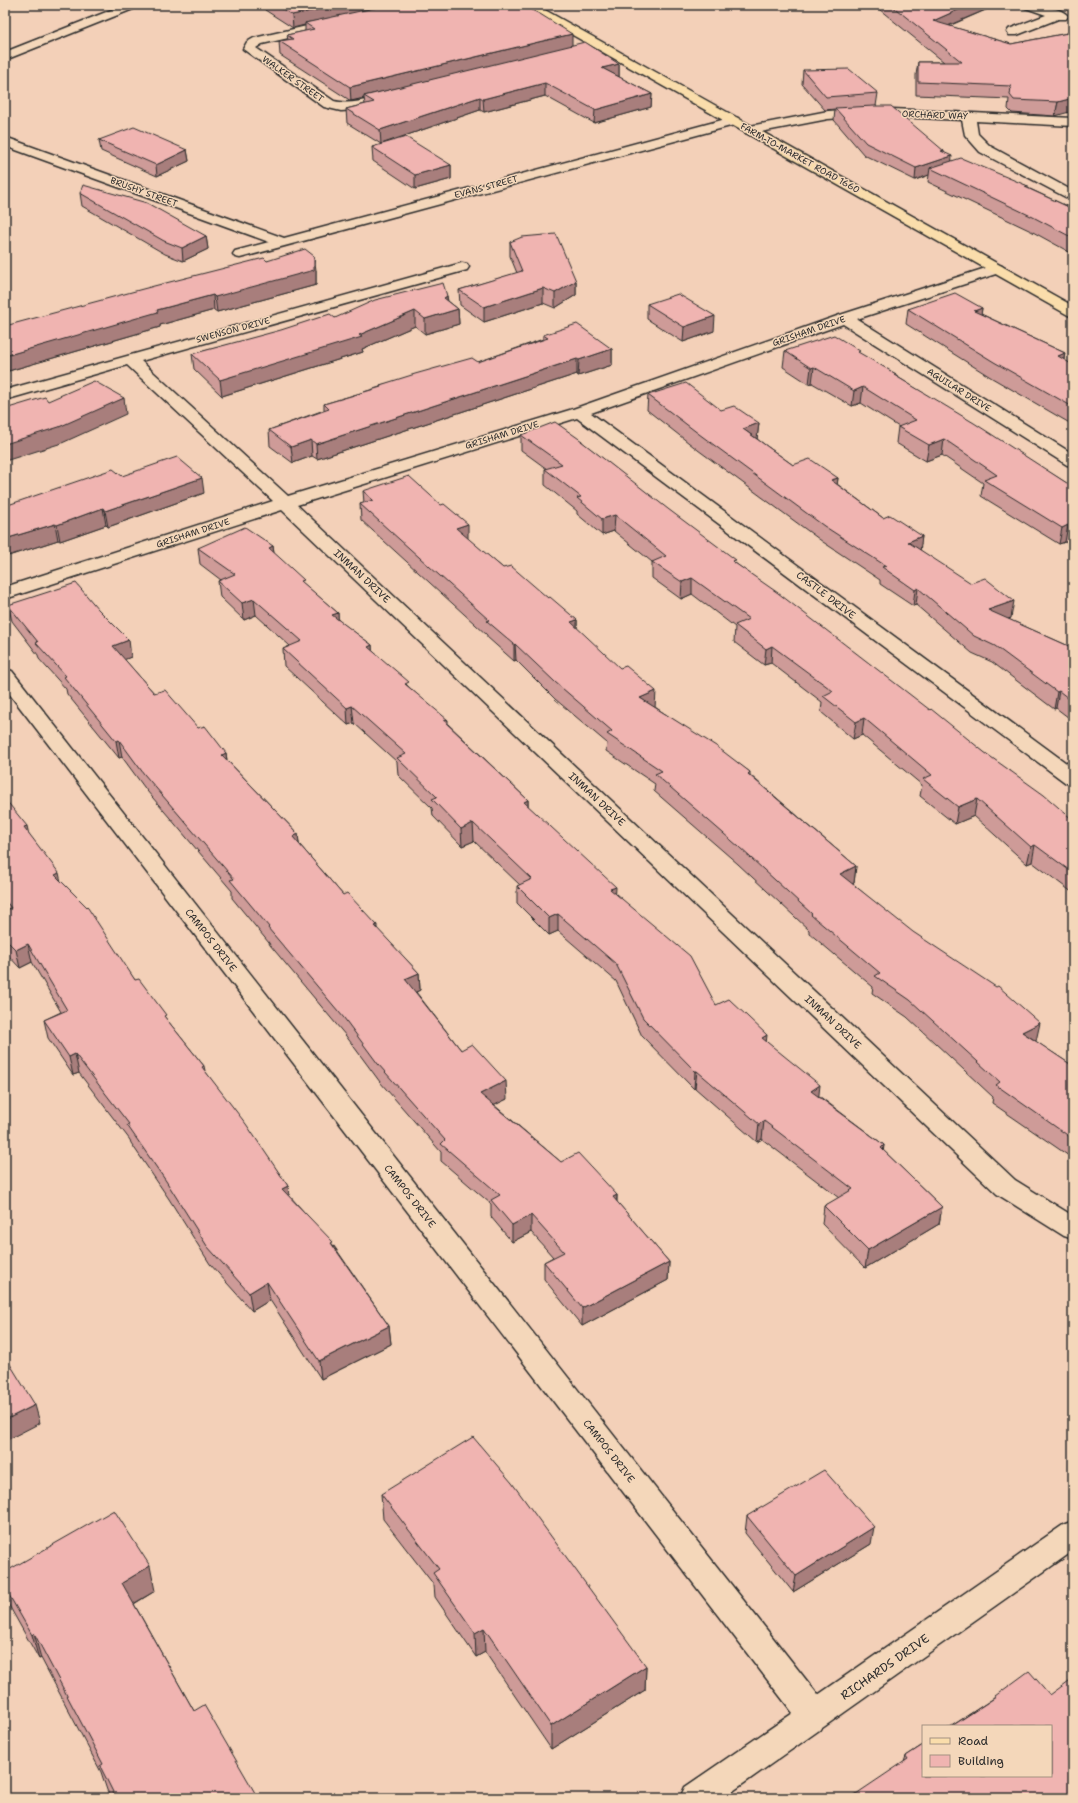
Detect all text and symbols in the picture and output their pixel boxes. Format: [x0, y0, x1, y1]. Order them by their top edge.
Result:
street label: WALKER STREET [260, 53, 327, 105]
street label: ORCHARD WAY [902, 108, 969, 122]
street label: FARM-TO-MARKET ROAD 1660 [738, 120, 862, 196]
street label: EVANS STREET [453, 173, 520, 201]
street label: BRUSHY STREET [109, 174, 180, 210]
street label: GRISHAM DRIVE [771, 313, 847, 349]
street label: SWENSON DRIVE [195, 314, 272, 346]
street label: AGUILAR DRIVE [925, 365, 994, 415]
street label: GRISHAM DRIVE [464, 418, 541, 452]
street label: GRISHAM DRIVE [155, 515, 232, 551]
street label: INMAN DRIVE [331, 546, 393, 606]
street label: CASTLE DRIVE [794, 568, 858, 622]
street label: INMAN DRIVE [566, 769, 628, 829]
street label: CAMPOS DRIVE [182, 906, 240, 974]
street label: INMAN DRIVE [802, 992, 864, 1052]
street label: CAMPOS DRIVE [381, 1162, 439, 1230]
street label: CAMPOS DRIVE [580, 1417, 638, 1485]
street label: RICHARDS DRIVE [837, 1630, 933, 1704]
legend [922, 1725, 1052, 1777]
text: Road [958, 1733, 989, 1749]
text: Building [958, 1753, 1004, 1769]

